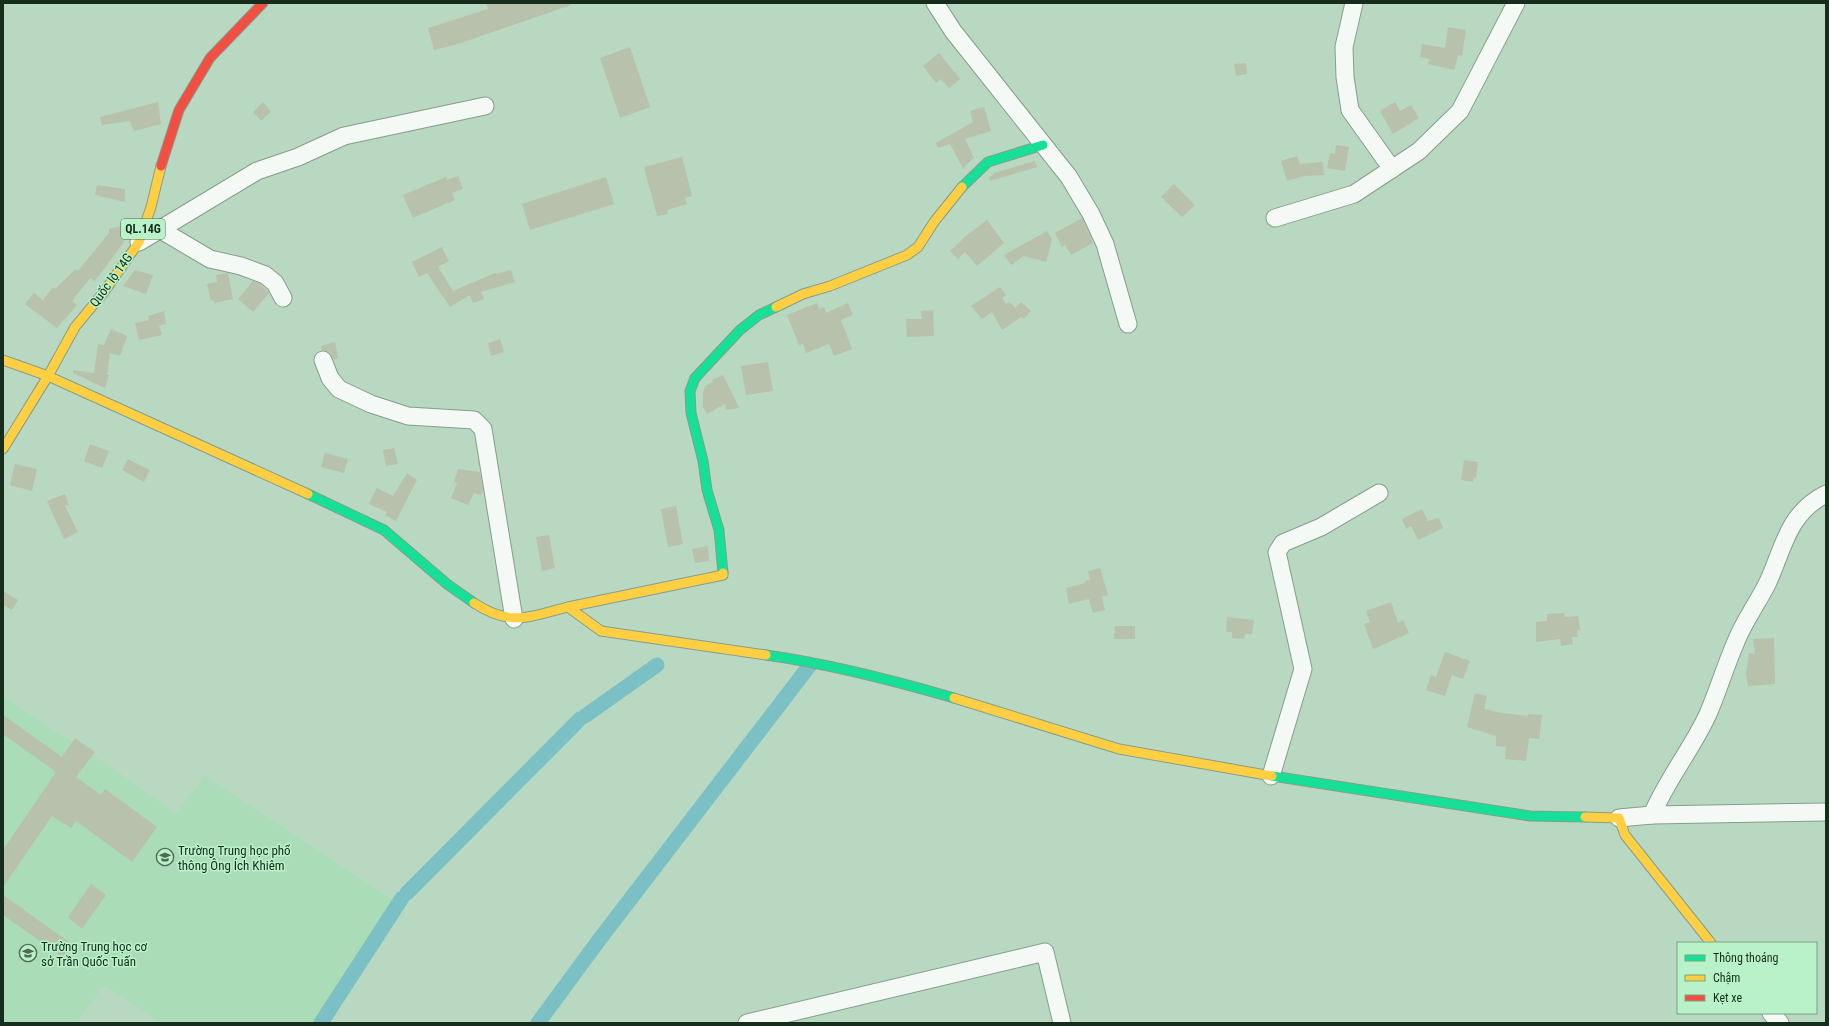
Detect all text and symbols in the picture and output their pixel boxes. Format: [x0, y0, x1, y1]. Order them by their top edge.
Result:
road number: QL.14G [121, 219, 165, 239]
street label: Quốc lộ 14G [87, 250, 135, 310]
place label: Trường Trung học phổ thông Ông Ích Khiêm [178, 843, 291, 873]
school or university icon: Trường Trung học phổ thông Ông Ích Khiêm [155, 847, 175, 867]
place label: Trường Trung học cơ sở Trần Quốc Tuấn [41, 939, 147, 969]
legend [1677, 942, 1817, 1014]
school or university icon: Trường Trung học cơ sở Trần Quốc Tuấn [18, 943, 38, 963]
text: Thông thoáng [1713, 951, 1778, 965]
text: Chậm [1713, 971, 1740, 985]
text: Kẹt xe [1713, 991, 1742, 1005]

